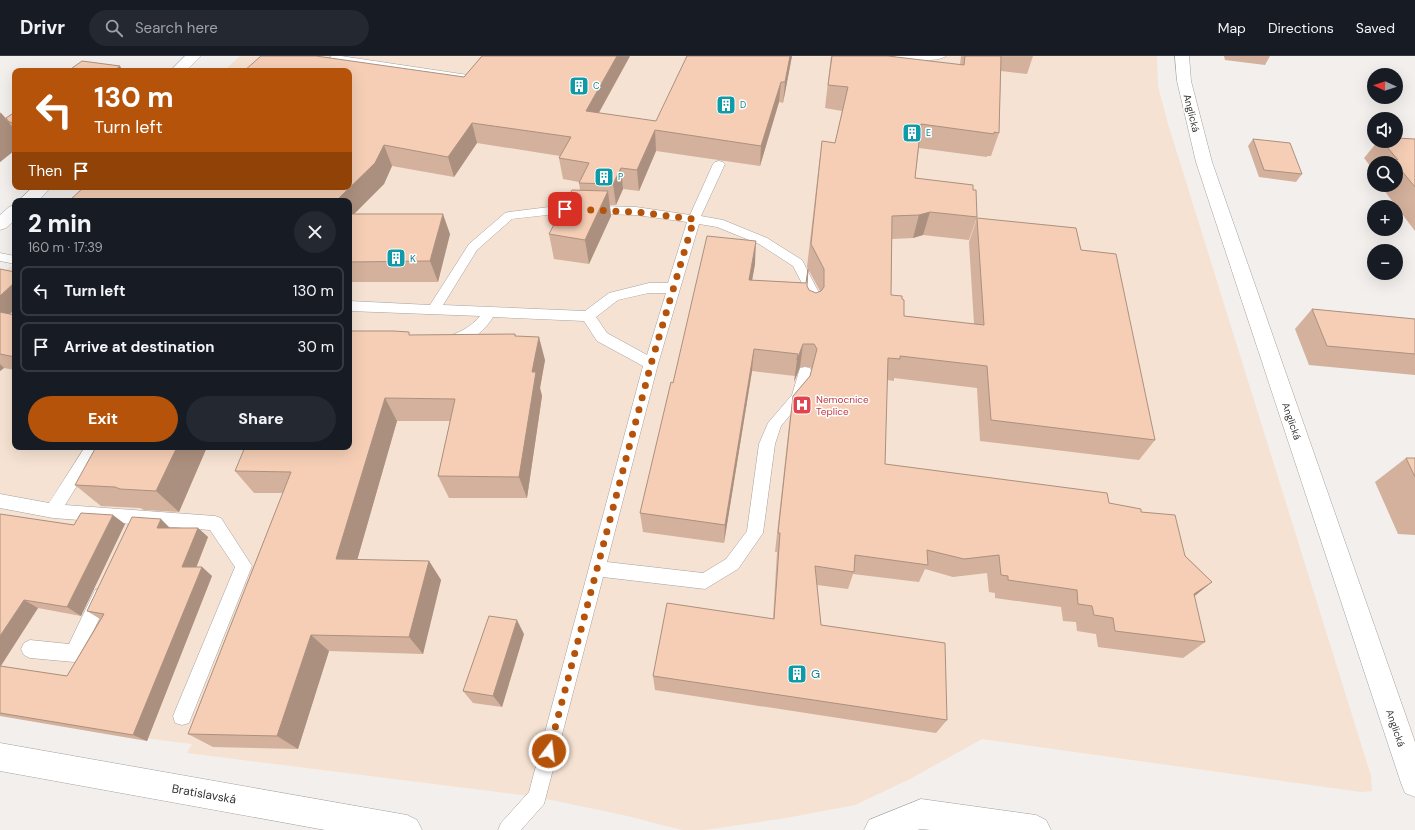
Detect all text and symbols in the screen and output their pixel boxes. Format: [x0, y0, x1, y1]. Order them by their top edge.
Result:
search box [89, 10, 369, 46]
text: Drivr [20, 15, 65, 40]
icon: search [103, 17, 125, 39]
text: Search here [135, 18, 218, 38]
text: Map [1218, 19, 1246, 37]
text: Directions [1268, 19, 1334, 37]
text: Saved [1356, 19, 1395, 37]
north arrow [1367, 68, 1403, 104]
map controls [1367, 68, 1403, 280]
building icon: C [568, 75, 590, 97]
text: 130 m [94, 79, 174, 116]
place label: C [593, 80, 600, 92]
icon: left [28, 84, 80, 136]
street label: Anglická [1181, 93, 1203, 133]
building icon: D [715, 94, 737, 116]
place label: D [740, 99, 746, 111]
button: sound [1367, 112, 1403, 148]
text: Turn left [94, 115, 163, 139]
building icon: E [901, 122, 923, 144]
place label: E [926, 127, 931, 139]
button: search [1367, 156, 1403, 192]
icon: arrive [70, 160, 92, 182]
text: Then [28, 161, 62, 181]
building icon: P [593, 166, 615, 188]
place label: P [618, 171, 623, 183]
pin [548, 192, 582, 226]
icon: arrive [554, 198, 576, 220]
button: + [1367, 200, 1403, 236]
text: 2 min [28, 208, 92, 239]
button: close [294, 211, 336, 253]
text: 160 m · 17:39 [28, 239, 103, 256]
button: − [1367, 244, 1403, 280]
building icon: K [385, 247, 407, 269]
place label: K [410, 252, 416, 265]
icon: left [30, 280, 52, 302]
text: Turn left [64, 281, 125, 301]
text: 130 m [293, 281, 334, 301]
icon: arrive [30, 336, 52, 358]
text: Arrive at destination [64, 337, 215, 357]
text: 30 m [298, 337, 334, 357]
place label: Nemocnice Teplice [816, 393, 869, 418]
hospital icon: Nemocnice Teplice [791, 394, 813, 416]
button: Exit [28, 396, 178, 442]
button: Share [186, 396, 336, 442]
street label: Anglická [1279, 401, 1304, 442]
building icon: G [786, 663, 808, 685]
place label: G [811, 666, 820, 682]
street label: Anglická [1383, 708, 1408, 749]
position arrow [528, 730, 570, 772]
street label: Bratislavská [171, 780, 237, 808]

